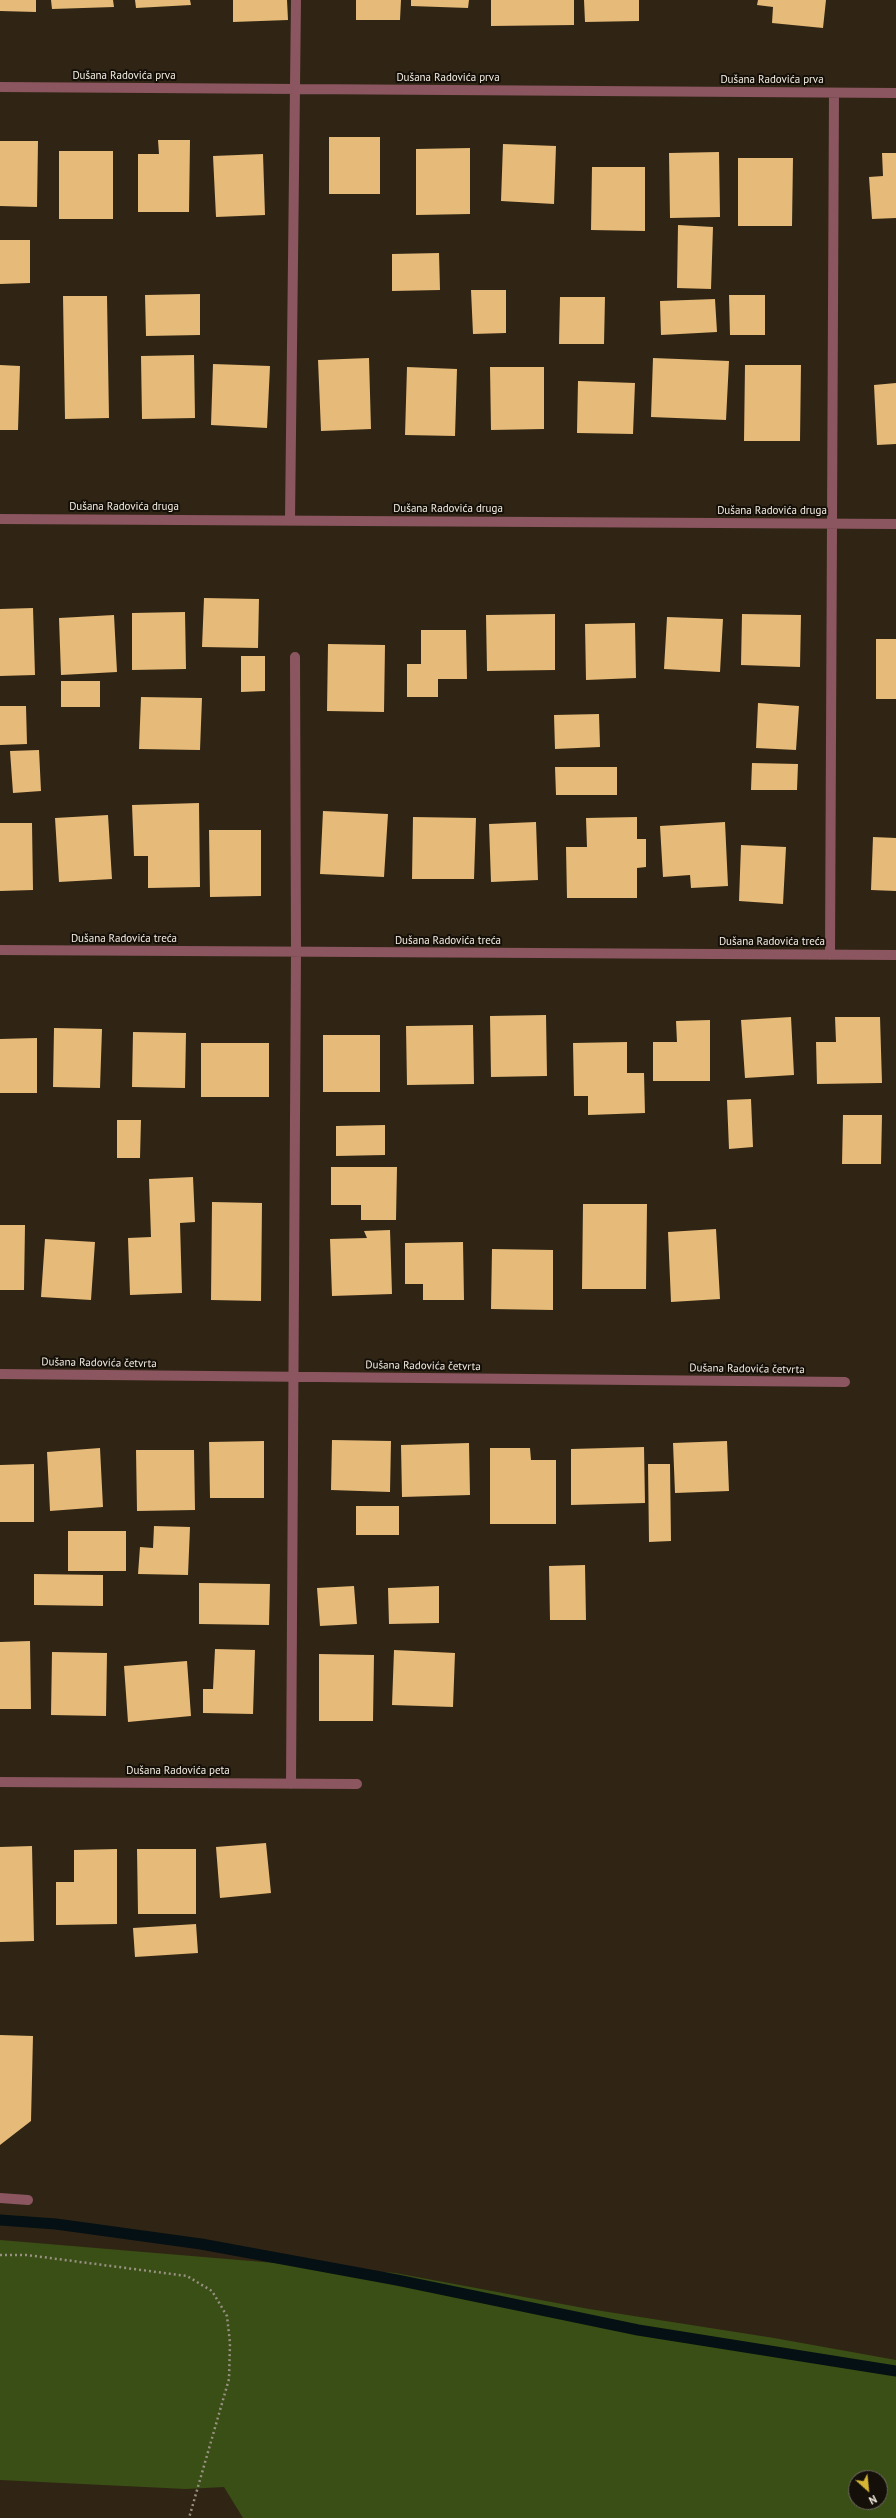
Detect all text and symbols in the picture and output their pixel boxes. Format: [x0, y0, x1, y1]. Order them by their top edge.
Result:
street label: Dušana Radovića prva [72, 69, 176, 83]
street label: Dušana Radovića prva [396, 71, 500, 85]
street label: Dušana Radovića prva [720, 73, 824, 87]
street label: Dušana Radovića druga [69, 500, 179, 514]
street label: Dušana Radovića druga [393, 502, 503, 516]
street label: Dušana Radovića druga [717, 504, 827, 518]
street label: Dušana Radovića treća [71, 932, 177, 946]
street label: Dušana Radovića treća [395, 934, 501, 948]
street label: Dušana Radovića treća [719, 935, 825, 949]
street label: Dušana Radovića četvrta [41, 1355, 157, 1371]
street label: Dušana Radovića četvrta [365, 1358, 481, 1374]
street label: Dušana Radovića četvrta [689, 1361, 805, 1377]
street label: Dušana Radovića peta [126, 1764, 230, 1778]
north arrow [848, 2470, 888, 2510]
text: N [867, 2492, 879, 2508]

